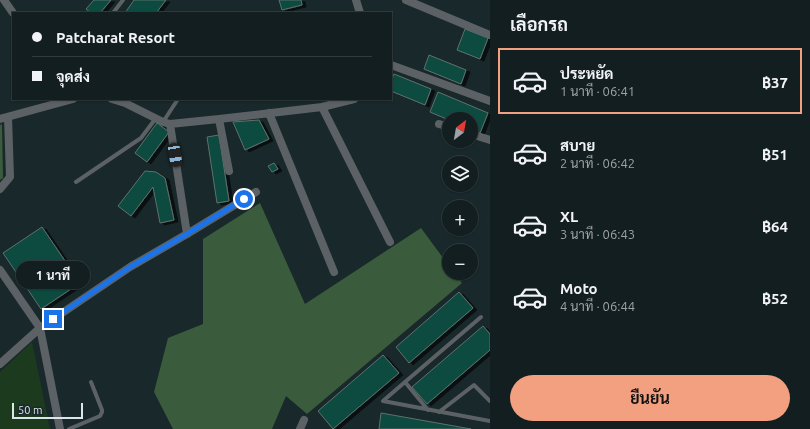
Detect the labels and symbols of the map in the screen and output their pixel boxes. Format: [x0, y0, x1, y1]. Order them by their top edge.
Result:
north arrow [442, 112, 478, 148]
car [167, 142, 183, 168]
route start [235, 190, 253, 208]
callout: 1 นาที [16, 261, 90, 289]
route end [44, 310, 62, 328]
scale bar [12, 401, 83, 420]

